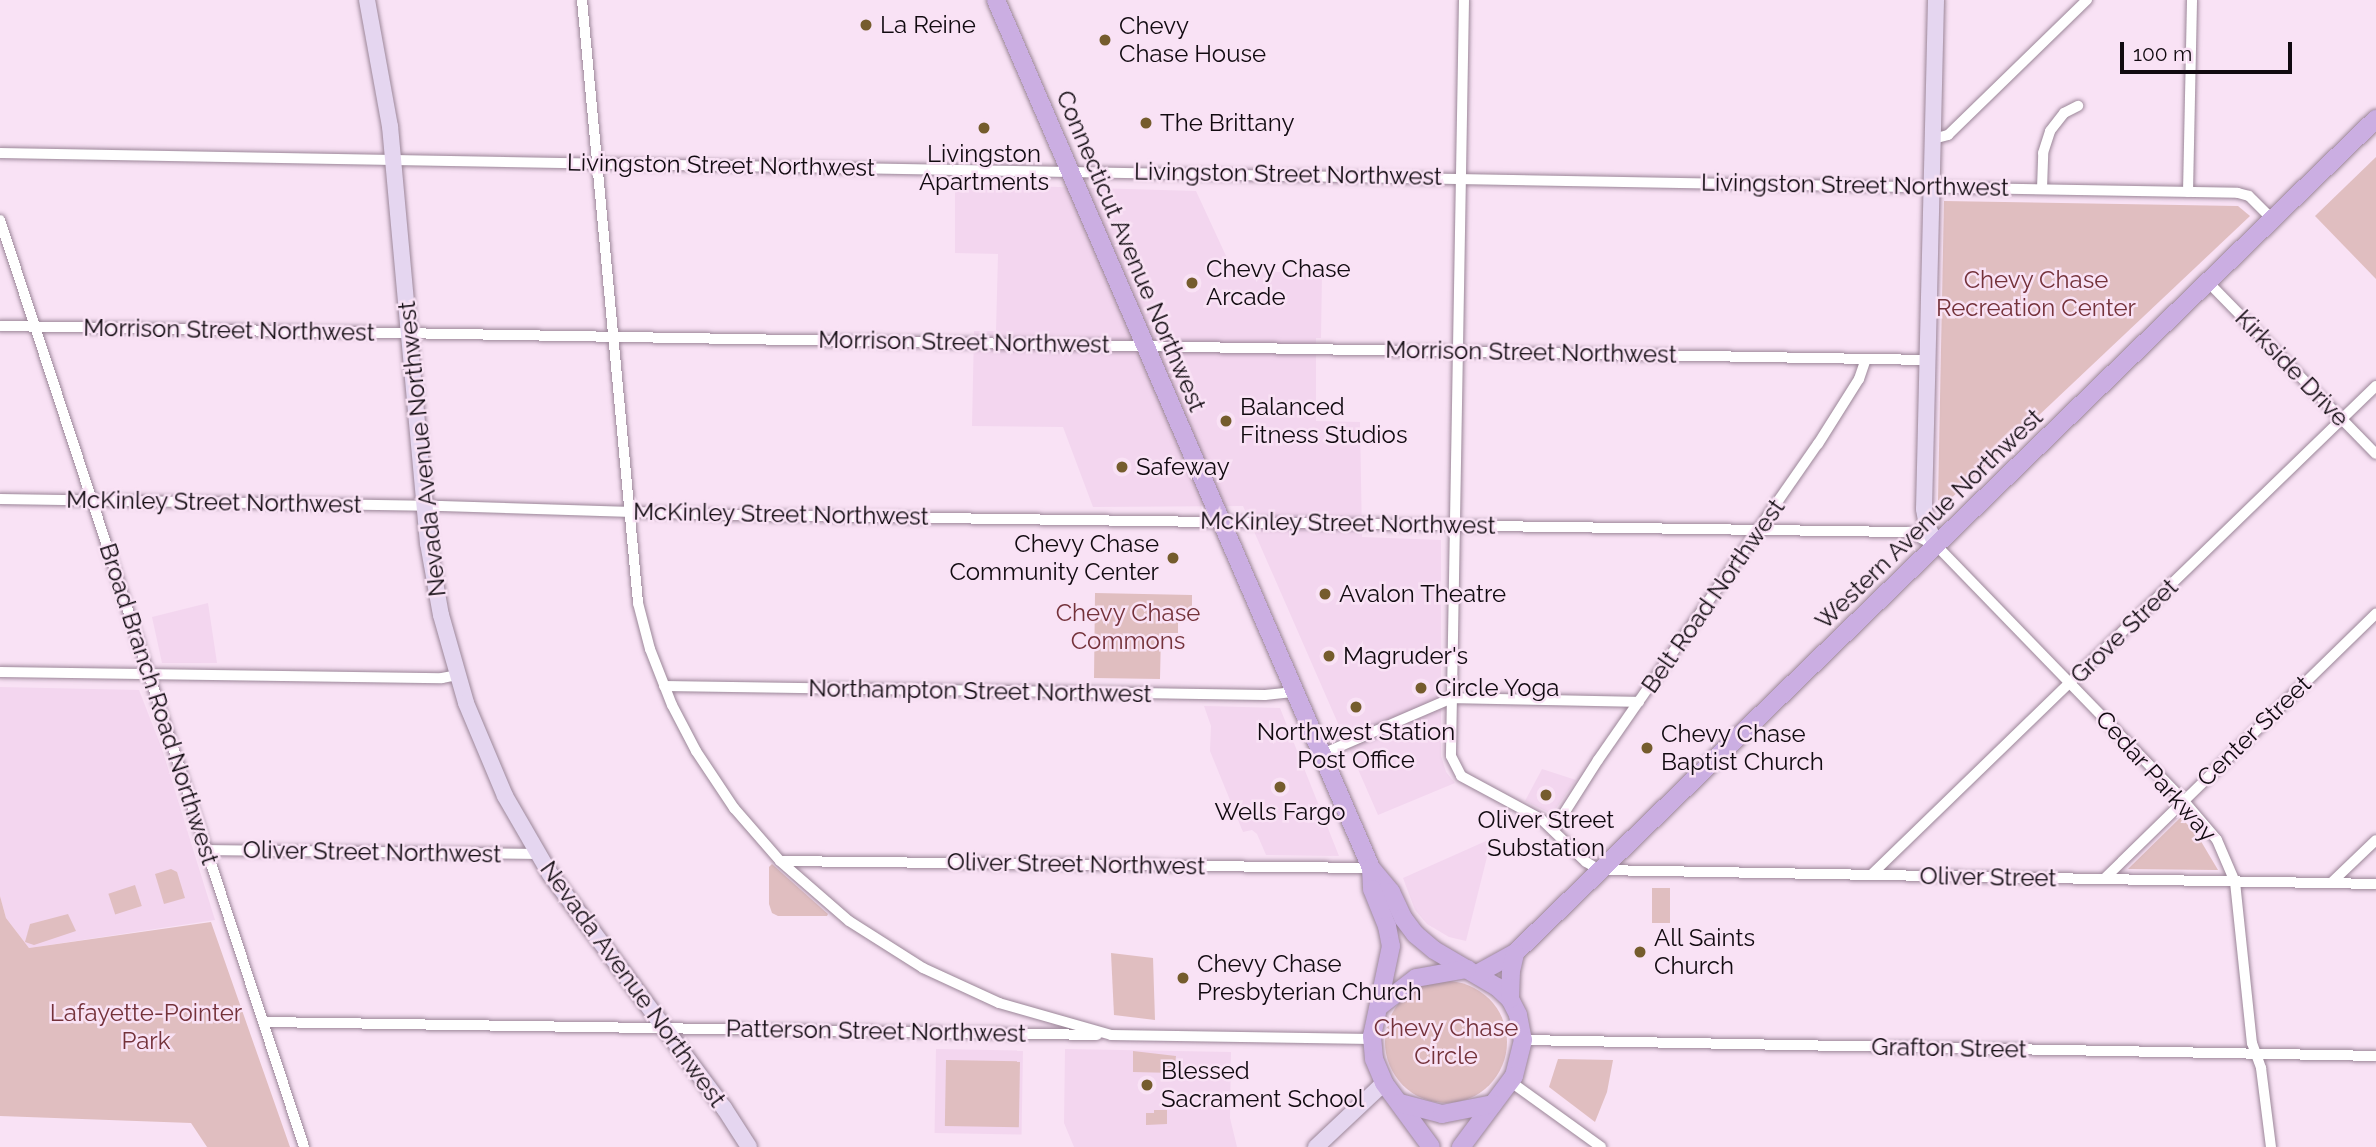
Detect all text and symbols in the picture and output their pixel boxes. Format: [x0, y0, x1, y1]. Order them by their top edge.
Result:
place label: La Reine [880, 11, 976, 39]
place label: Chevy Chase House [1119, 12, 1266, 68]
marker: La Reine [858, 17, 874, 33]
scale bar [2124, 28, 2296, 72]
marker: Chevy Chase House [1097, 32, 1113, 48]
text: 100 m [2133, 41, 2192, 66]
street label: Connecticut Avenue Northwest [1050, 86, 1212, 416]
place label: The Brittany [1160, 109, 1294, 137]
marker: The Brittany [1138, 115, 1154, 131]
marker: Livingston Apartments [976, 120, 992, 136]
place label: Livingston Apartments [919, 140, 1049, 196]
street label: Livingston Street Northwest [567, 148, 875, 182]
street label: Livingston Street Northwest [1134, 157, 1442, 191]
street label: Livingston Street Northwest [1701, 168, 2009, 202]
place label: Chevy Chase Arcade [1206, 255, 1351, 311]
park label: Chevy Chase Recreation Center [1936, 266, 2136, 322]
marker: Chevy Chase Arcade [1184, 275, 1200, 291]
street label: Nevada Avenue Northwest [392, 299, 452, 599]
street label: Kirkside Drive [2229, 304, 2355, 432]
street label: Morrison Street Northwest [83, 313, 375, 347]
street label: Morrison Street Northwest [818, 325, 1110, 359]
street label: Morrison Street Northwest [1385, 335, 1677, 369]
place label: Balanced Fitness Studios [1240, 393, 1407, 449]
street label: Western Avenue Northwest [1809, 403, 2049, 635]
marker: Balanced Fitness Studios [1218, 413, 1234, 429]
place label: Safeway [1136, 453, 1230, 481]
marker: Safeway [1114, 459, 1130, 475]
street label: McKinley Street Northwest [66, 485, 362, 519]
street label: Belt Road Northwest [1635, 494, 1791, 698]
street label: McKinley Street Northwest [633, 497, 929, 531]
street label: McKinley Street Northwest [1200, 506, 1496, 540]
place label: Chevy Chase Community Center [949, 530, 1159, 586]
street label: Broad Branch Road Northwest [93, 540, 225, 868]
marker: Chevy Chase Community Center [1165, 550, 1181, 566]
street label: Grove Street [2064, 573, 2184, 689]
place label: Avalon Theatre [1339, 580, 1507, 608]
marker: Avalon Theatre [1317, 586, 1333, 602]
park label: Chevy Chase Commons [1055, 599, 1201, 655]
place label: Magruder's [1343, 642, 1468, 670]
marker: Magruder's [1321, 648, 1337, 664]
street label: Center Street [2191, 669, 2317, 793]
street label: Northampton Street Northwest [808, 674, 1152, 708]
place label: Circle Yoga [1435, 674, 1560, 702]
marker: Circle Yoga [1413, 680, 1429, 696]
marker: Northwest Station Post Office [1348, 699, 1364, 715]
street label: Cedar Parkway [2089, 704, 2223, 848]
place label: Northwest Station Post Office [1257, 718, 1455, 774]
place label: Chevy Chase Baptist Church [1661, 720, 1824, 776]
marker: Chevy Chase Baptist Church [1639, 740, 1655, 756]
marker: Wells Fargo [1272, 779, 1288, 795]
marker: Oliver Street Substation [1538, 787, 1554, 803]
place label: Wells Fargo [1214, 798, 1346, 826]
place label: Oliver Street Substation [1477, 806, 1615, 862]
street label: Oliver Street Northwest [242, 835, 502, 869]
street label: Oliver Street Northwest [946, 847, 1206, 881]
street label: Nevada Avenue Northwest [534, 855, 732, 1113]
street label: Oliver Street [1919, 861, 2057, 893]
place label: All Saints Church [1654, 924, 1756, 980]
marker: All Saints Church [1632, 944, 1648, 960]
place label: Chevy Chase Presbyterian Church [1197, 950, 1422, 1006]
marker: Chevy Chase Presbyterian Church [1175, 970, 1191, 986]
park label: Lafayette-Pointer Park [50, 999, 242, 1055]
street label: Patterson Street Northwest [726, 1014, 1026, 1048]
park label: Chevy Chase Circle [1373, 1014, 1519, 1070]
street label: Grafton Street [1871, 1032, 2027, 1064]
place label: Blessed Sacrament School [1161, 1057, 1364, 1113]
marker: Blessed Sacrament School [1139, 1077, 1155, 1093]

